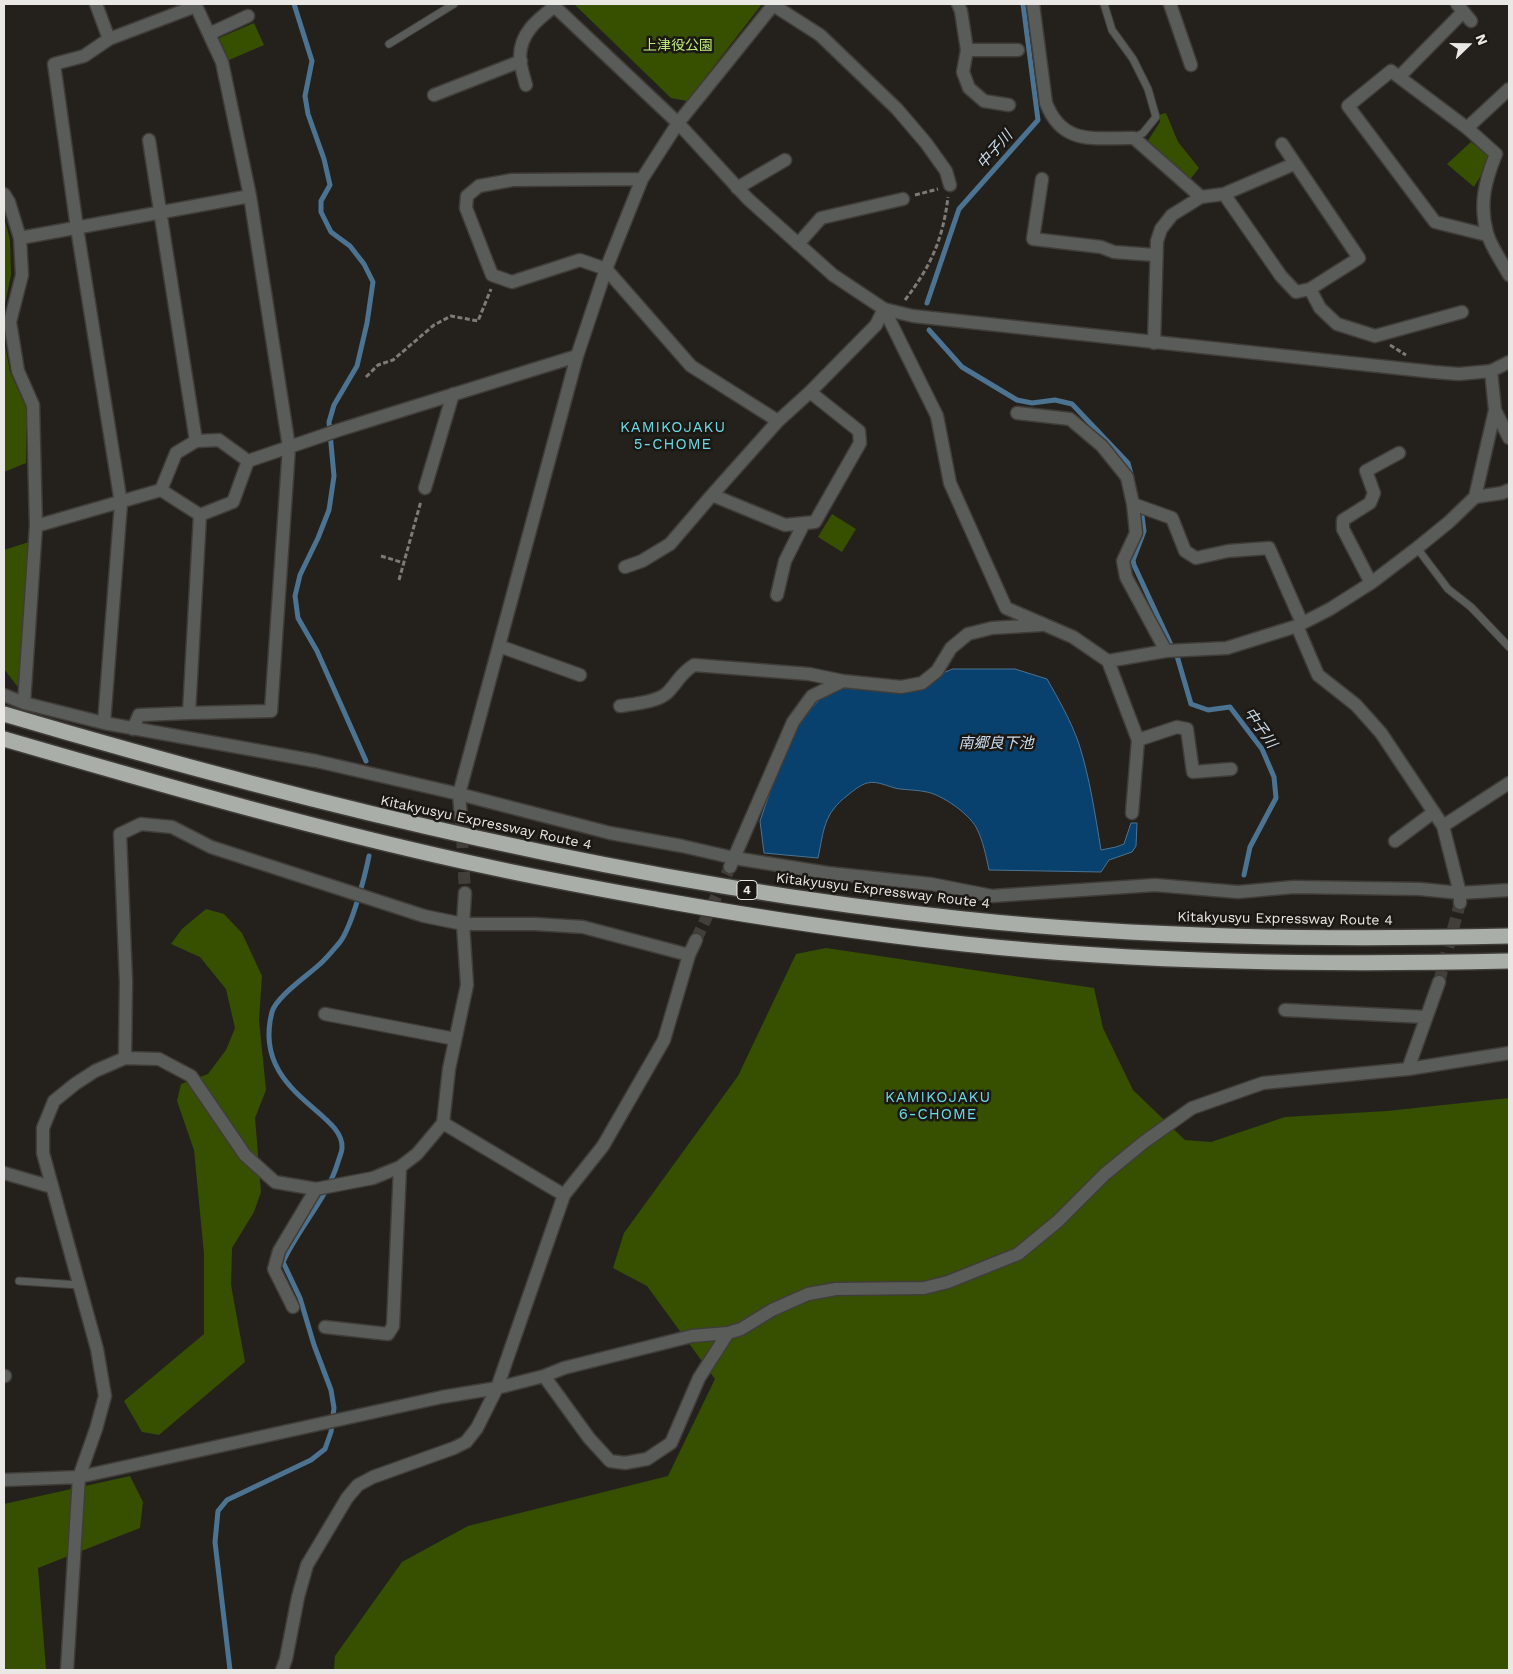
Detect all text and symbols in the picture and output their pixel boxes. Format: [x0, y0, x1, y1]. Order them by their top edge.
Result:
north arrow [1443, 20, 1493, 70]
text: N [1473, 32, 1491, 47]
park label: 上津役公園 [643, 38, 713, 54]
water label: 中子川 [973, 127, 1017, 173]
district label: KAMIKOJAKU 5-CHOME [619, 419, 727, 454]
water label: 中子川 [1240, 704, 1280, 752]
water label: 南郷良下池 [959, 735, 1033, 753]
street label: Kitakyusyu Expressway Route 4 [379, 792, 593, 854]
street label: Kitakyusyu Expressway Route 4 [775, 870, 991, 912]
road number: 4 [737, 880, 757, 900]
street label: Kitakyusyu Expressway Route 4 [1177, 909, 1393, 929]
district label: KAMIKOJAKU 6-CHOME [884, 1089, 992, 1124]

